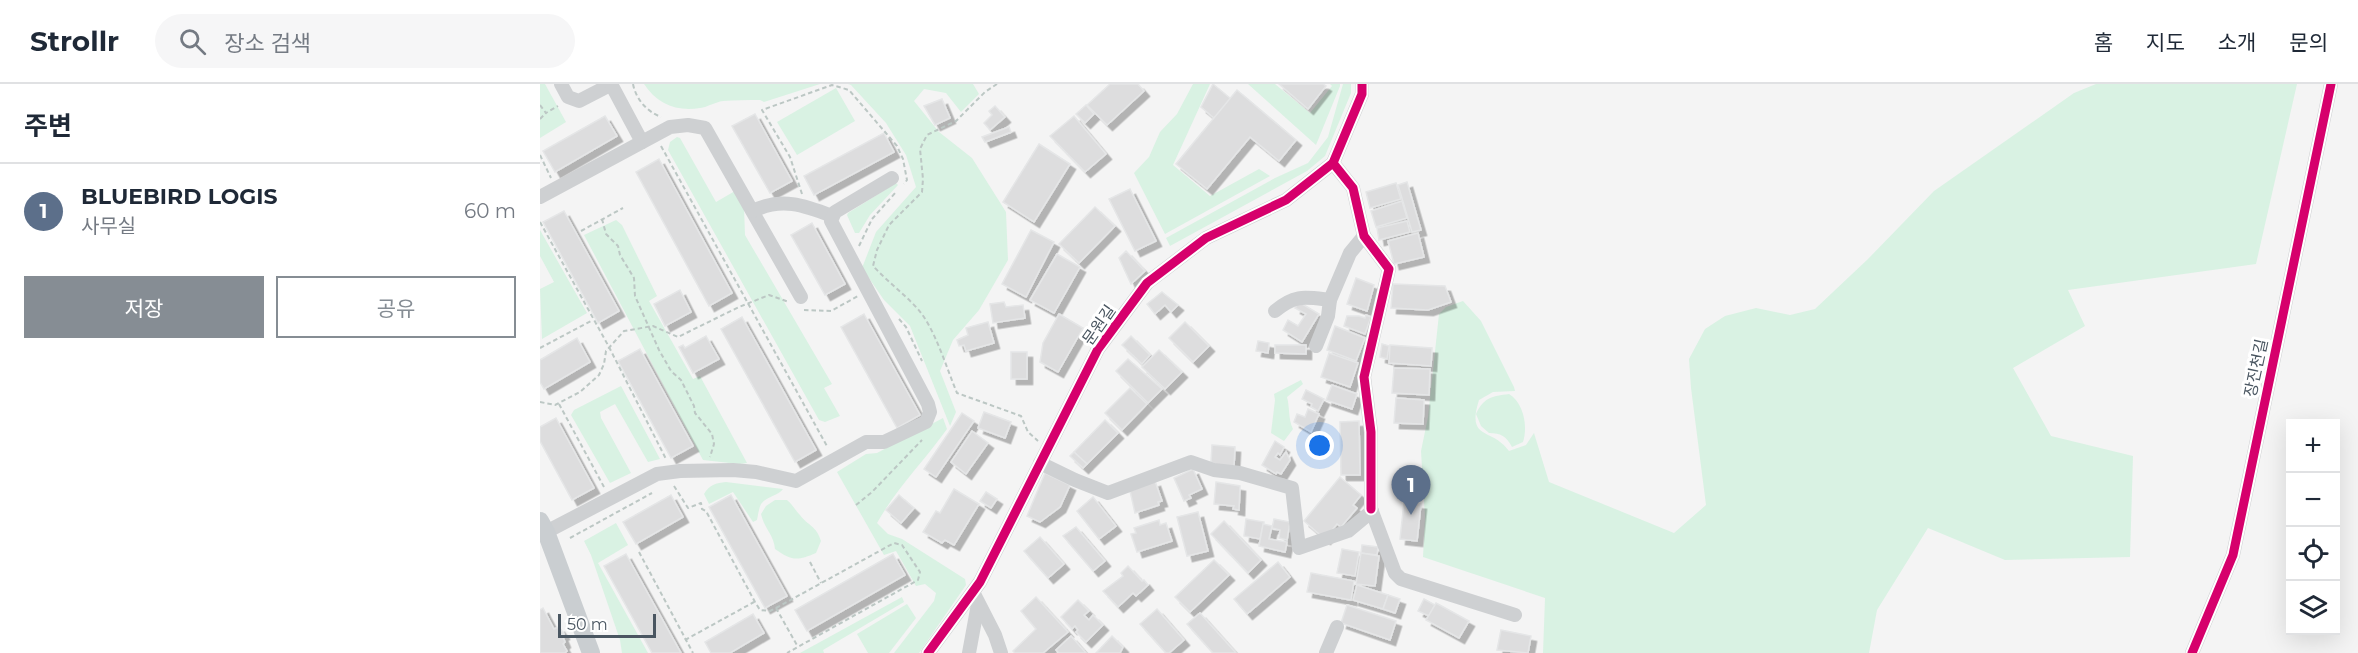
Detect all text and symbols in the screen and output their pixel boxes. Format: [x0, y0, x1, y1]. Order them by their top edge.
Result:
search box [155, 14, 575, 68]
text: Strollr [30, 24, 119, 58]
icon: search [176, 25, 209, 58]
text: 장소 검색 [224, 30, 311, 57]
text: 홈 [2094, 30, 2113, 55]
text: 지도 [2146, 30, 2185, 55]
text: 소개 [2218, 30, 2256, 55]
text: 문의 [2289, 30, 2328, 55]
text: 주변 [24, 110, 72, 142]
text: BLUEBIRD LOGIS [81, 183, 277, 210]
text: 1 [40, 199, 47, 223]
text: 60 m [464, 199, 516, 223]
text: 사무실 [81, 214, 136, 238]
button: 저장 [24, 276, 264, 338]
button: 공유 [276, 276, 516, 338]
street label: 문원길 [1079, 301, 1119, 349]
street label: 장진천길 [2241, 337, 2271, 399]
map controls [2286, 419, 2340, 635]
button: + [2286, 419, 2340, 473]
your location [1305, 431, 1334, 460]
pin: 1 [1392, 466, 1430, 515]
button: − [2286, 473, 2340, 527]
button: locate [2286, 527, 2340, 581]
button: layers [2286, 581, 2340, 635]
scale bar [558, 611, 656, 638]
text: 50 m [567, 615, 608, 634]

